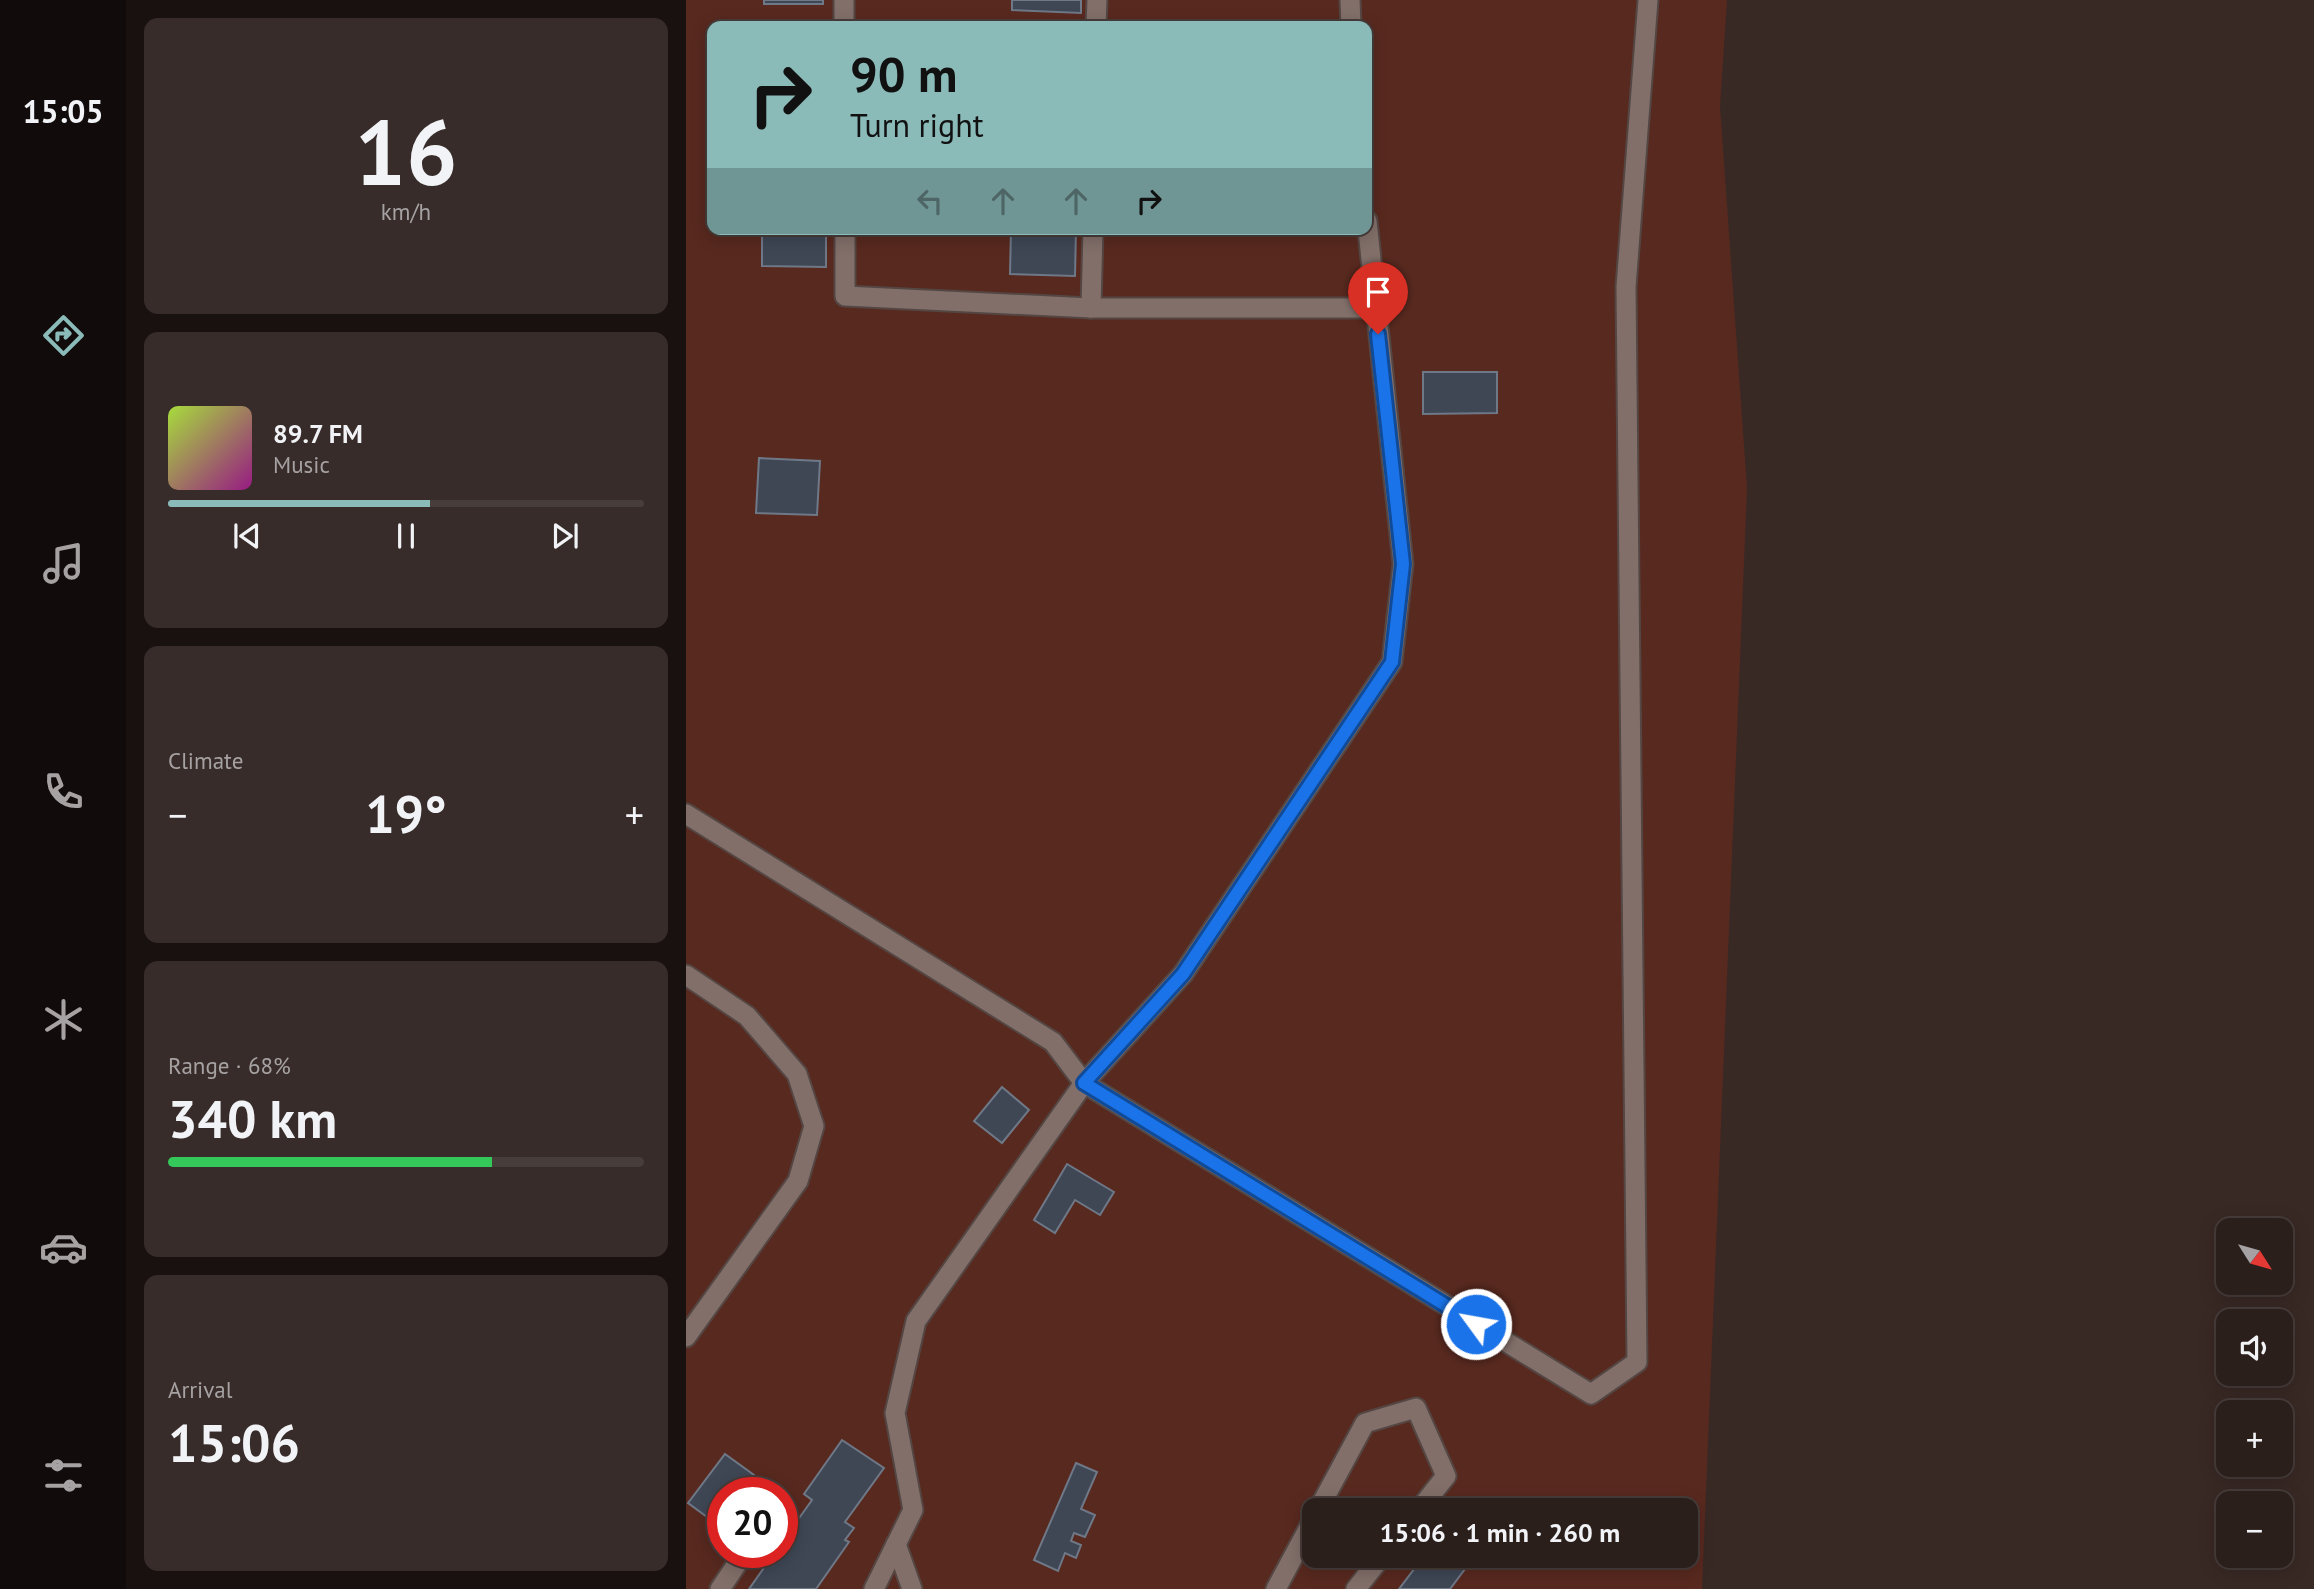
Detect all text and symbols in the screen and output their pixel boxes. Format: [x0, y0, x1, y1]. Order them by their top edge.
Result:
text: 90 m [850, 42, 957, 106]
icon: right [735, 49, 826, 140]
text: 15:05 [22, 90, 104, 132]
text: 16 [354, 92, 458, 210]
text: Turn right [850, 104, 984, 146]
icon: left [911, 182, 949, 220]
icon: ahead [984, 182, 1022, 220]
icon: ahead [1057, 182, 1095, 220]
icon: right [1130, 182, 1168, 220]
text: km/h [381, 197, 431, 226]
pin [1348, 262, 1408, 334]
icon: arrive [1359, 273, 1397, 311]
icon: directions [39, 311, 88, 360]
text: 89.7 FM [273, 417, 363, 450]
text: Music [273, 450, 330, 479]
icon: previous [228, 517, 266, 555]
icon: pause [387, 517, 425, 555]
icon: next [546, 517, 584, 555]
icon: music [39, 539, 88, 588]
text: Climate [168, 746, 243, 775]
icon: phone [39, 767, 88, 816]
text: 19° [365, 780, 447, 847]
text: − [168, 790, 187, 839]
text: + [625, 790, 644, 839]
icon: climate [39, 995, 88, 1044]
text: Range · 68% [168, 1051, 291, 1080]
text: 340 km [168, 1085, 337, 1152]
north arrow [2216, 1218, 2292, 1295]
map controls [2216, 1218, 2293, 1568]
icon: car [39, 1223, 88, 1272]
position arrow [1439, 1287, 1513, 1361]
button: sound [2216, 1309, 2293, 1386]
text: Arrival [168, 1375, 232, 1404]
button: + [2216, 1400, 2293, 1477]
text: 15:06 [168, 1409, 300, 1476]
icon: filters [39, 1451, 88, 1500]
speed limit sign: 20 [707, 1477, 798, 1568]
button: − [2216, 1491, 2293, 1568]
text: 15:06 · 1 min · 260 m [1380, 1516, 1620, 1549]

